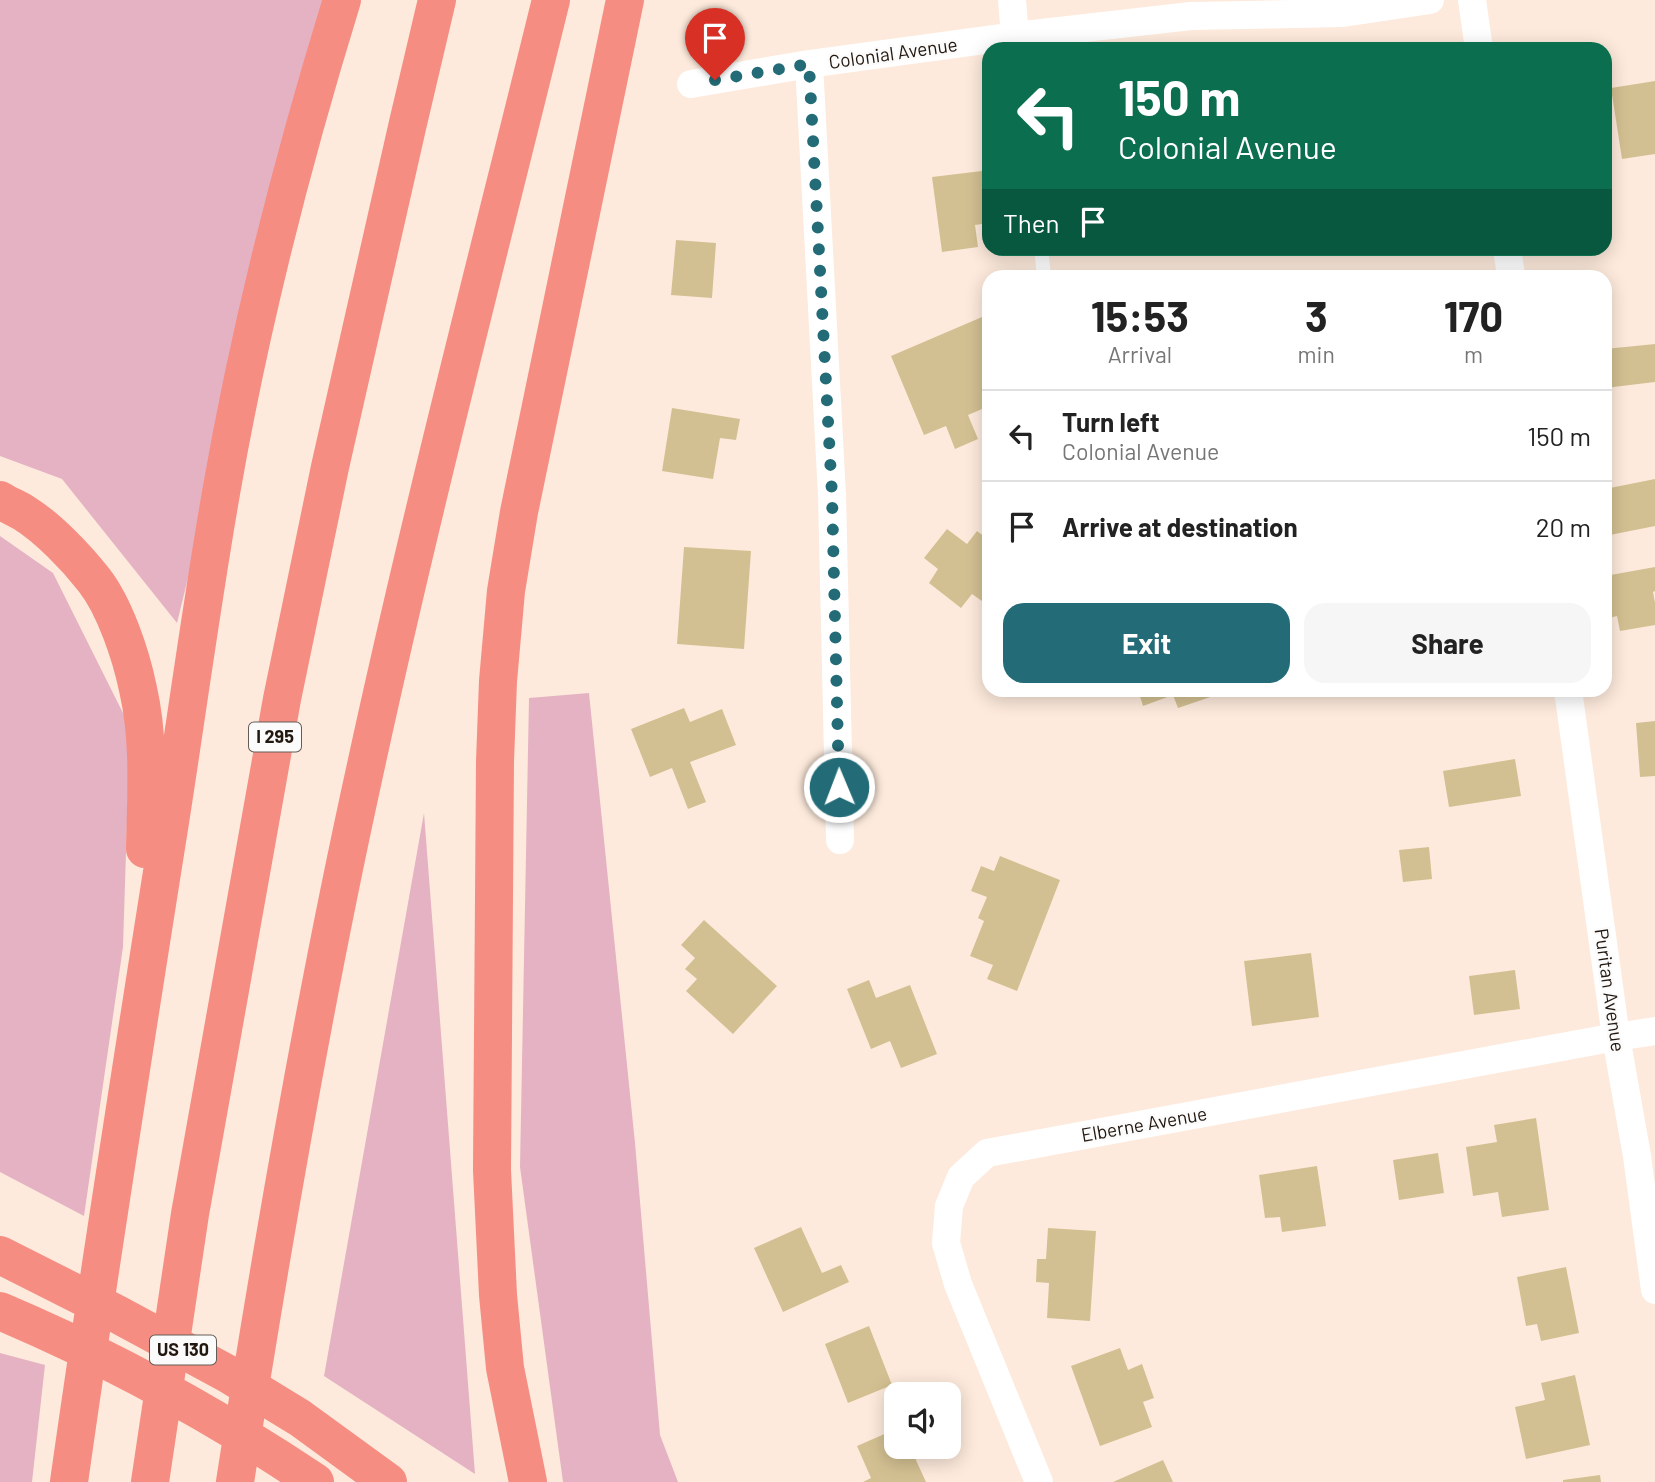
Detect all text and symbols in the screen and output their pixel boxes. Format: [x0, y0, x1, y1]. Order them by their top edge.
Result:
pin [685, 8, 745, 80]
icon: arrive [696, 19, 734, 57]
street label: Colonial Avenue [827, 32, 959, 73]
text: 150 m [1118, 67, 1240, 126]
icon: left [1003, 70, 1094, 161]
text: Colonial Avenue [1118, 127, 1337, 165]
icon: arrive [1074, 203, 1112, 241]
text: Then [1003, 207, 1060, 238]
text: 15:53 [1091, 290, 1189, 340]
text: 3 [1305, 290, 1328, 340]
text: 170 [1444, 290, 1503, 340]
text: Arrival [1108, 340, 1172, 368]
text: min [1298, 340, 1335, 368]
text: m [1464, 340, 1483, 368]
text: Turn left [1062, 406, 1160, 437]
icon: left [1003, 417, 1041, 455]
text: 150 m [1527, 420, 1591, 451]
text: Colonial Avenue [1062, 437, 1219, 465]
icon: arrive [1003, 508, 1041, 546]
text: Arrive at destination [1062, 511, 1298, 542]
text: 20 m [1536, 511, 1591, 542]
button: Exit [1003, 603, 1290, 683]
button: Share [1304, 603, 1591, 683]
road number: I 295 [249, 722, 301, 752]
position arrow [802, 750, 876, 824]
street label: Puritan Avenue [1590, 927, 1631, 1053]
street label: Elberne Avenue [1079, 1101, 1209, 1146]
road number: US 130 [150, 1336, 216, 1364]
map controls [884, 1382, 961, 1459]
button: sound [884, 1382, 961, 1459]

